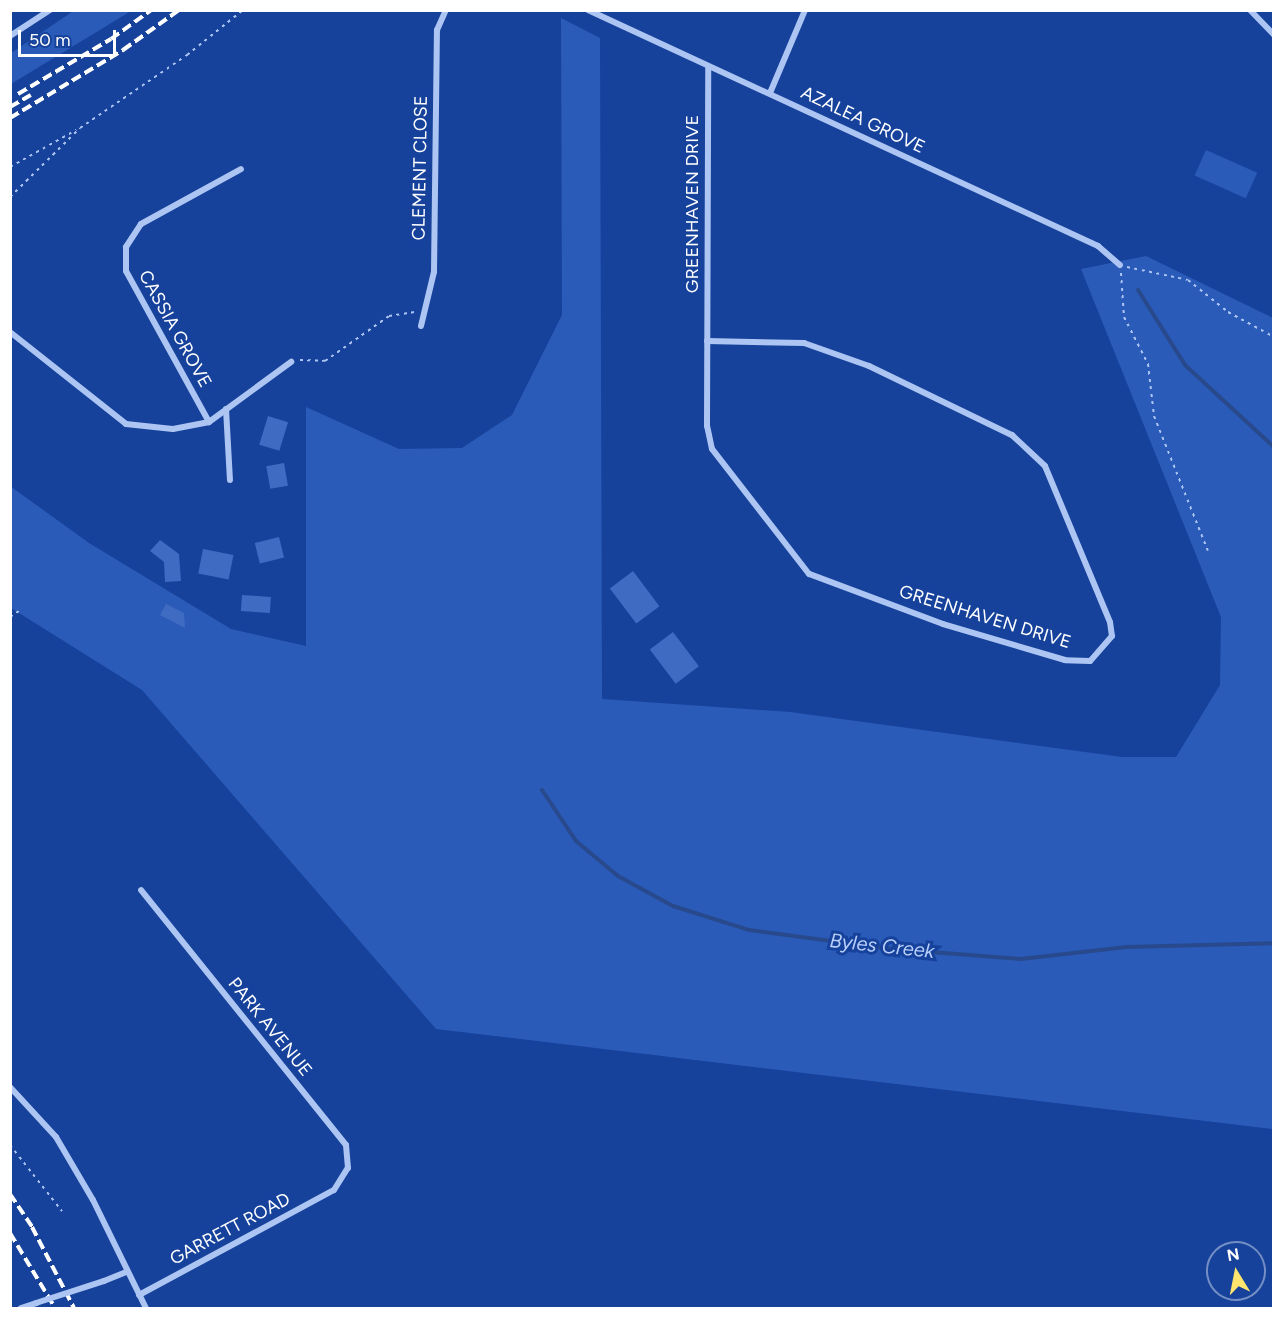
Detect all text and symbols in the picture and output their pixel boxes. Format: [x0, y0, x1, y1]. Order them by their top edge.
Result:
scale bar [21, 18, 118, 56]
text: 50 m [29, 29, 71, 51]
street label: AZALEA GROVE [798, 82, 928, 158]
street label: CLEMENT CLOSE [408, 95, 432, 241]
street label: GREENHAVEN DRIVE [681, 115, 703, 293]
street label: CASSIA GROVE [134, 267, 216, 391]
street label: GREENHAVEN DRIVE [897, 581, 1073, 653]
water label: Byles Creek [828, 929, 936, 963]
street label: PARK AVENUE [223, 973, 317, 1081]
street label: GARRETT ROAD [166, 1188, 294, 1270]
north arrow [1206, 1241, 1266, 1301]
text: N [1225, 1244, 1241, 1265]

